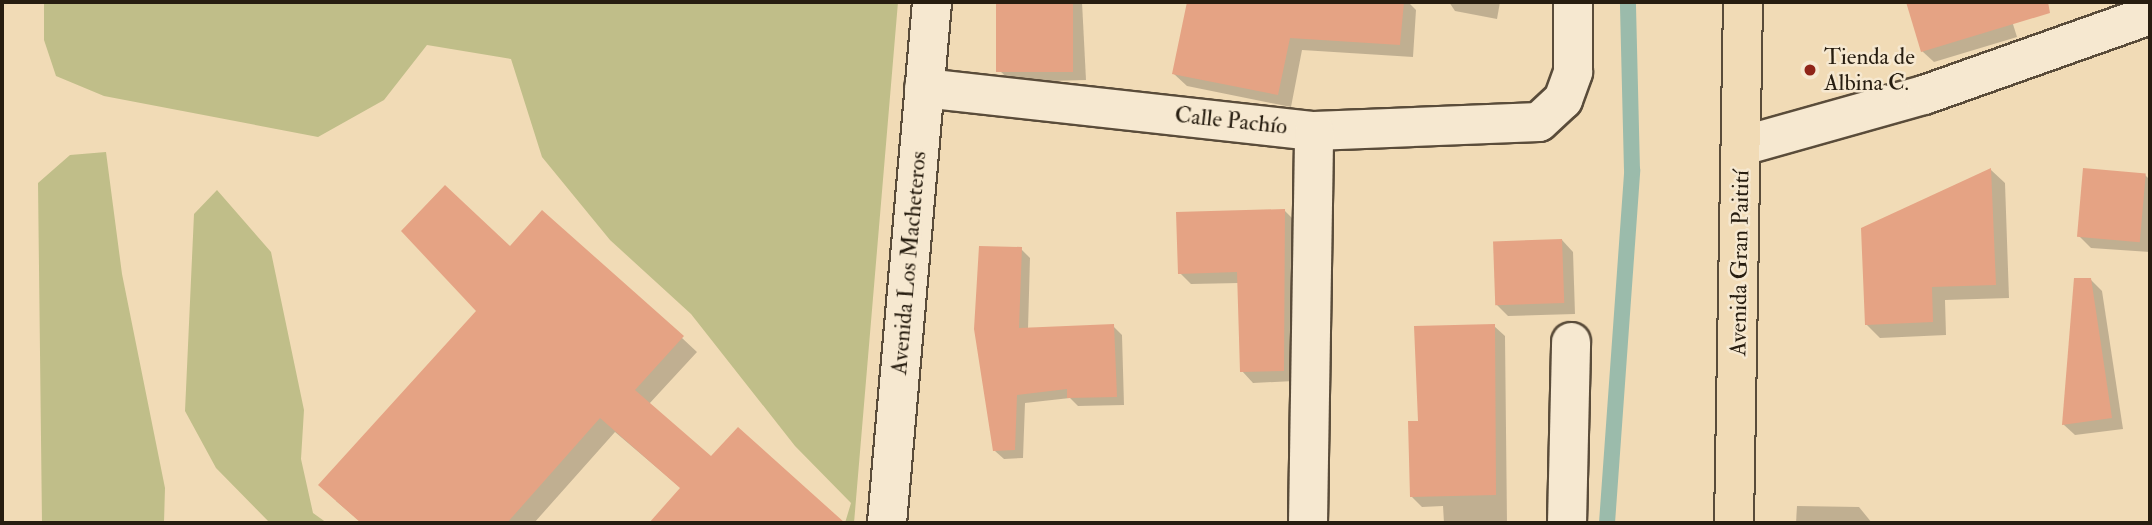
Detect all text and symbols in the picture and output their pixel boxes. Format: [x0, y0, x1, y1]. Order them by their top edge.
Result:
place label: Tienda de Albina C. [1824, 43, 1915, 97]
marker: Tienda de Albina C. [1802, 62, 1818, 78]
street label: Calle Pachío [1173, 101, 1289, 141]
street label: Avenida Los Macheteros [885, 150, 933, 376]
street label: Avenida Gran Paitití [1725, 170, 1755, 356]

